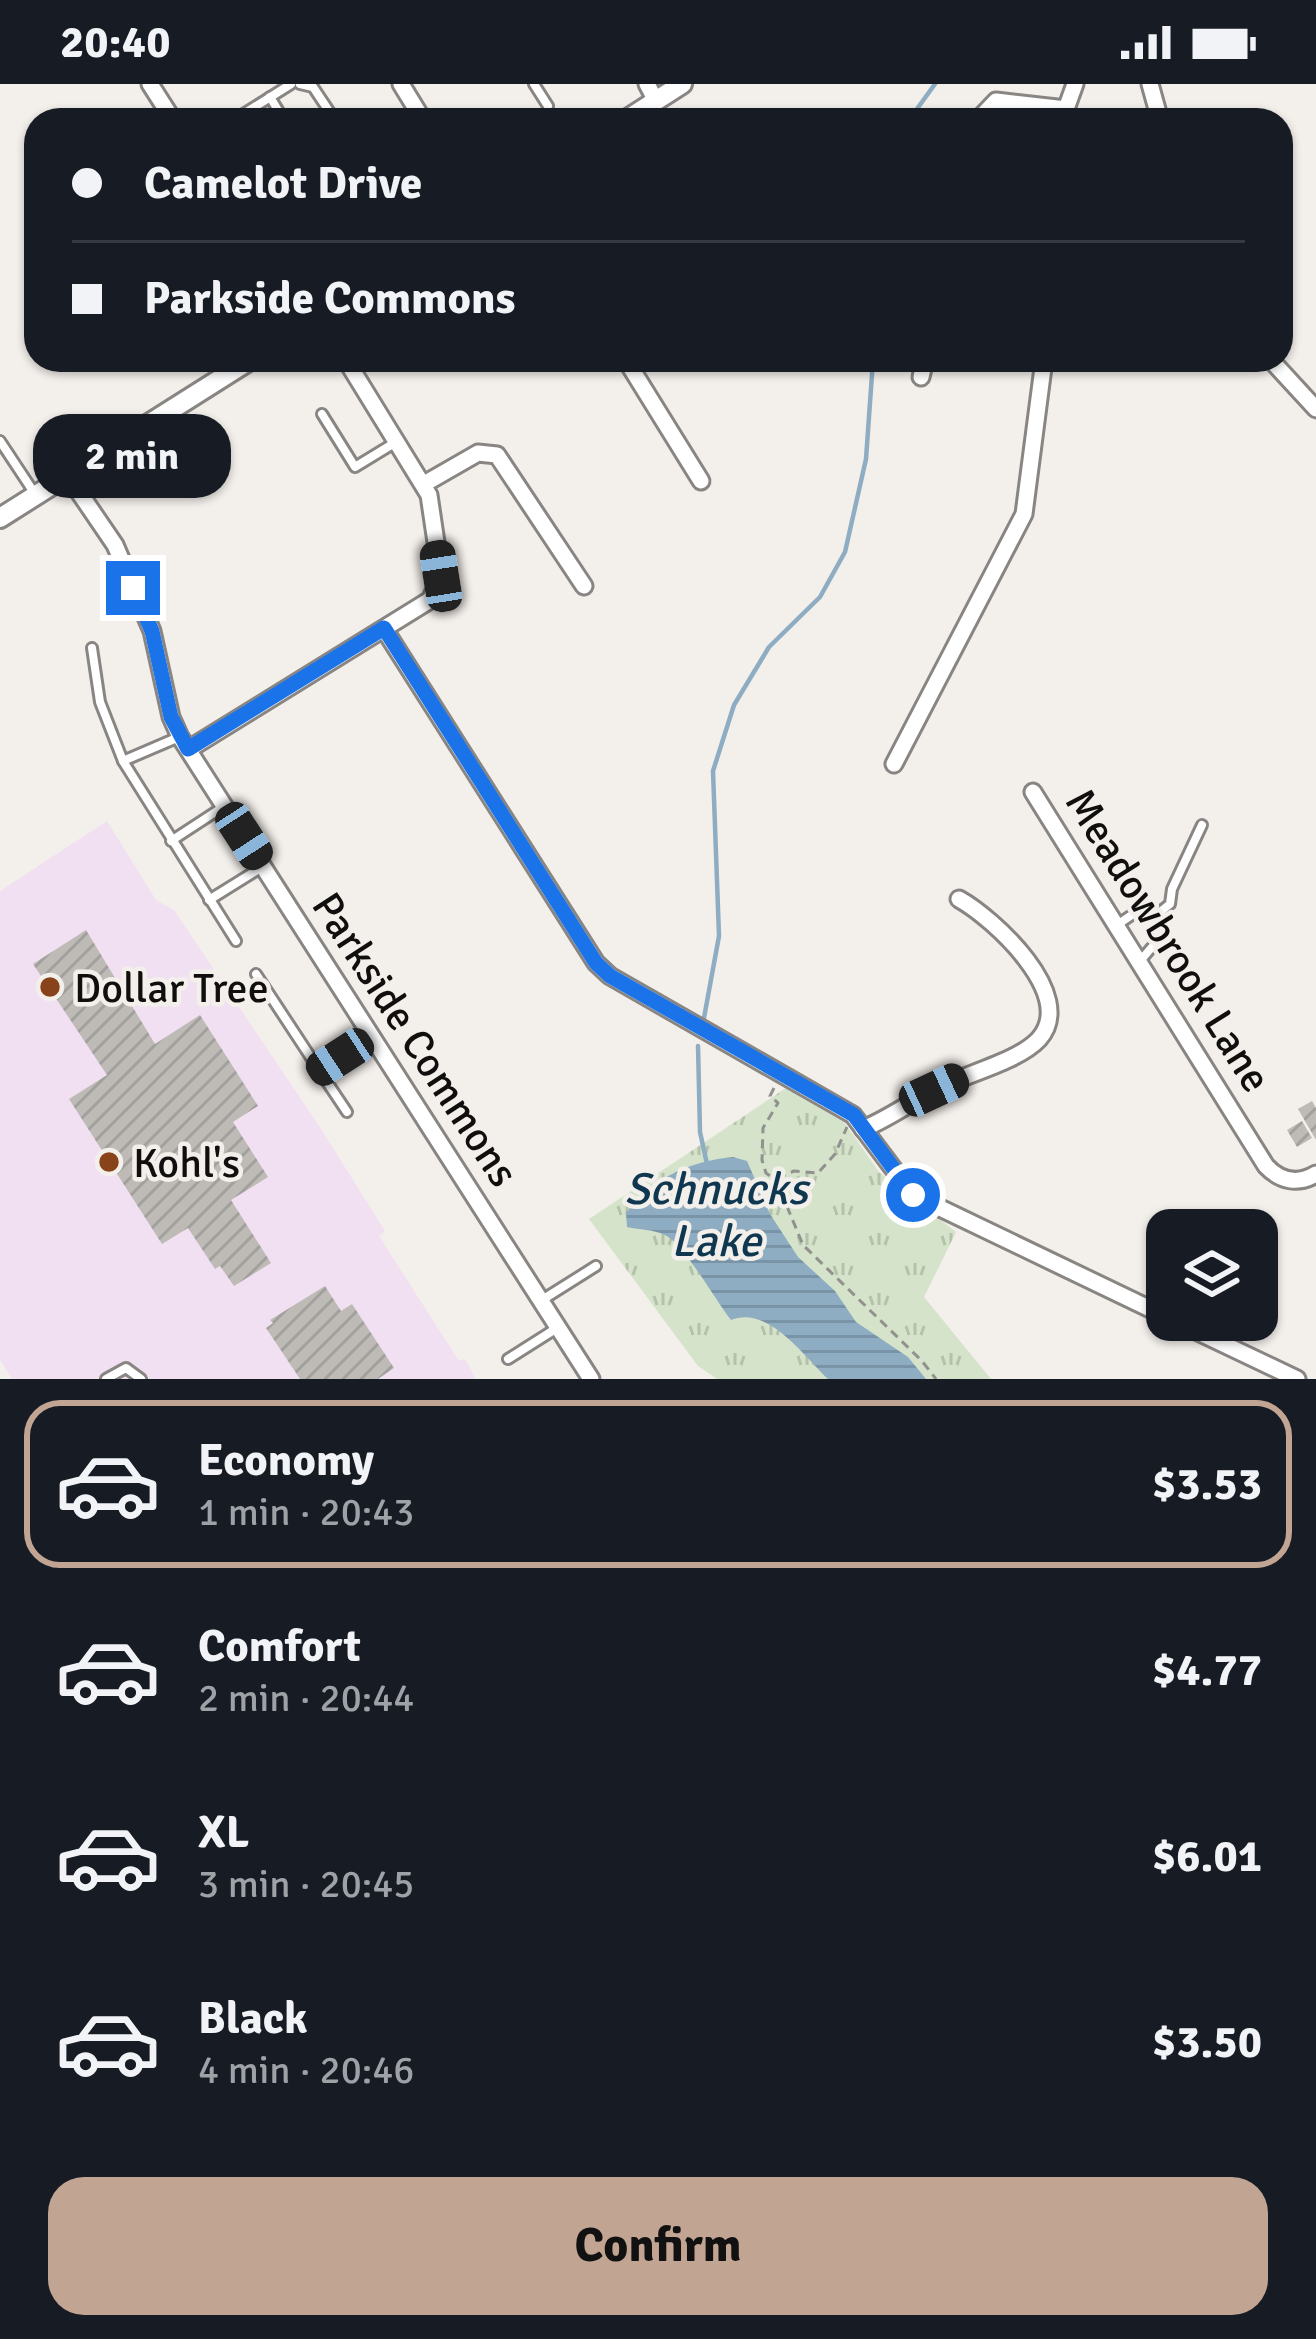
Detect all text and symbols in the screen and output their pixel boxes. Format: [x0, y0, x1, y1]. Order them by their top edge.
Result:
text: 20:40 [60, 15, 170, 70]
text: Camelot Drive [144, 156, 422, 211]
text: Parkside Commons [144, 271, 516, 326]
callout: 2 min [34, 414, 232, 498]
text: 2 min [85, 432, 179, 480]
car [418, 538, 464, 614]
route end [106, 561, 160, 615]
street label: Meadowbrook Lane [1054, 780, 1281, 1102]
car [209, 796, 279, 876]
street label: Parkside Commons [301, 883, 529, 1196]
place label: Dollar Tree [74, 963, 269, 1014]
marker: Dollar Tree [37, 974, 63, 1000]
car [300, 1022, 380, 1092]
car [894, 1058, 974, 1122]
place label: Kohl's [133, 1138, 240, 1189]
marker: Kohl's [96, 1149, 122, 1175]
water label: Schnucks Lake [624, 1162, 811, 1269]
route start [886, 1168, 940, 1222]
map controls [1146, 1209, 1278, 1341]
button: layers [1146, 1209, 1278, 1341]
icon: car [54, 1430, 162, 1538]
text: Economy [198, 1433, 374, 1488]
text: $3.53 [1152, 1457, 1262, 1512]
text: 1 min · 20:43 [198, 1488, 414, 1536]
icon: car [54, 1616, 162, 1724]
text: Comfort [198, 1619, 361, 1674]
text: $4.77 [1152, 1643, 1262, 1698]
text: 2 min · 20:44 [198, 1674, 414, 1722]
icon: car [54, 1802, 162, 1910]
text: XL [198, 1805, 249, 1860]
text: $6.01 [1152, 1829, 1262, 1884]
text: 3 min · 20:45 [198, 1860, 414, 1908]
icon: car [54, 1988, 162, 2096]
text: Black [198, 1991, 308, 2046]
text: $3.50 [1152, 2015, 1262, 2070]
text: 4 min · 20:46 [198, 2046, 414, 2094]
button: Confirm [48, 2177, 1268, 2315]

